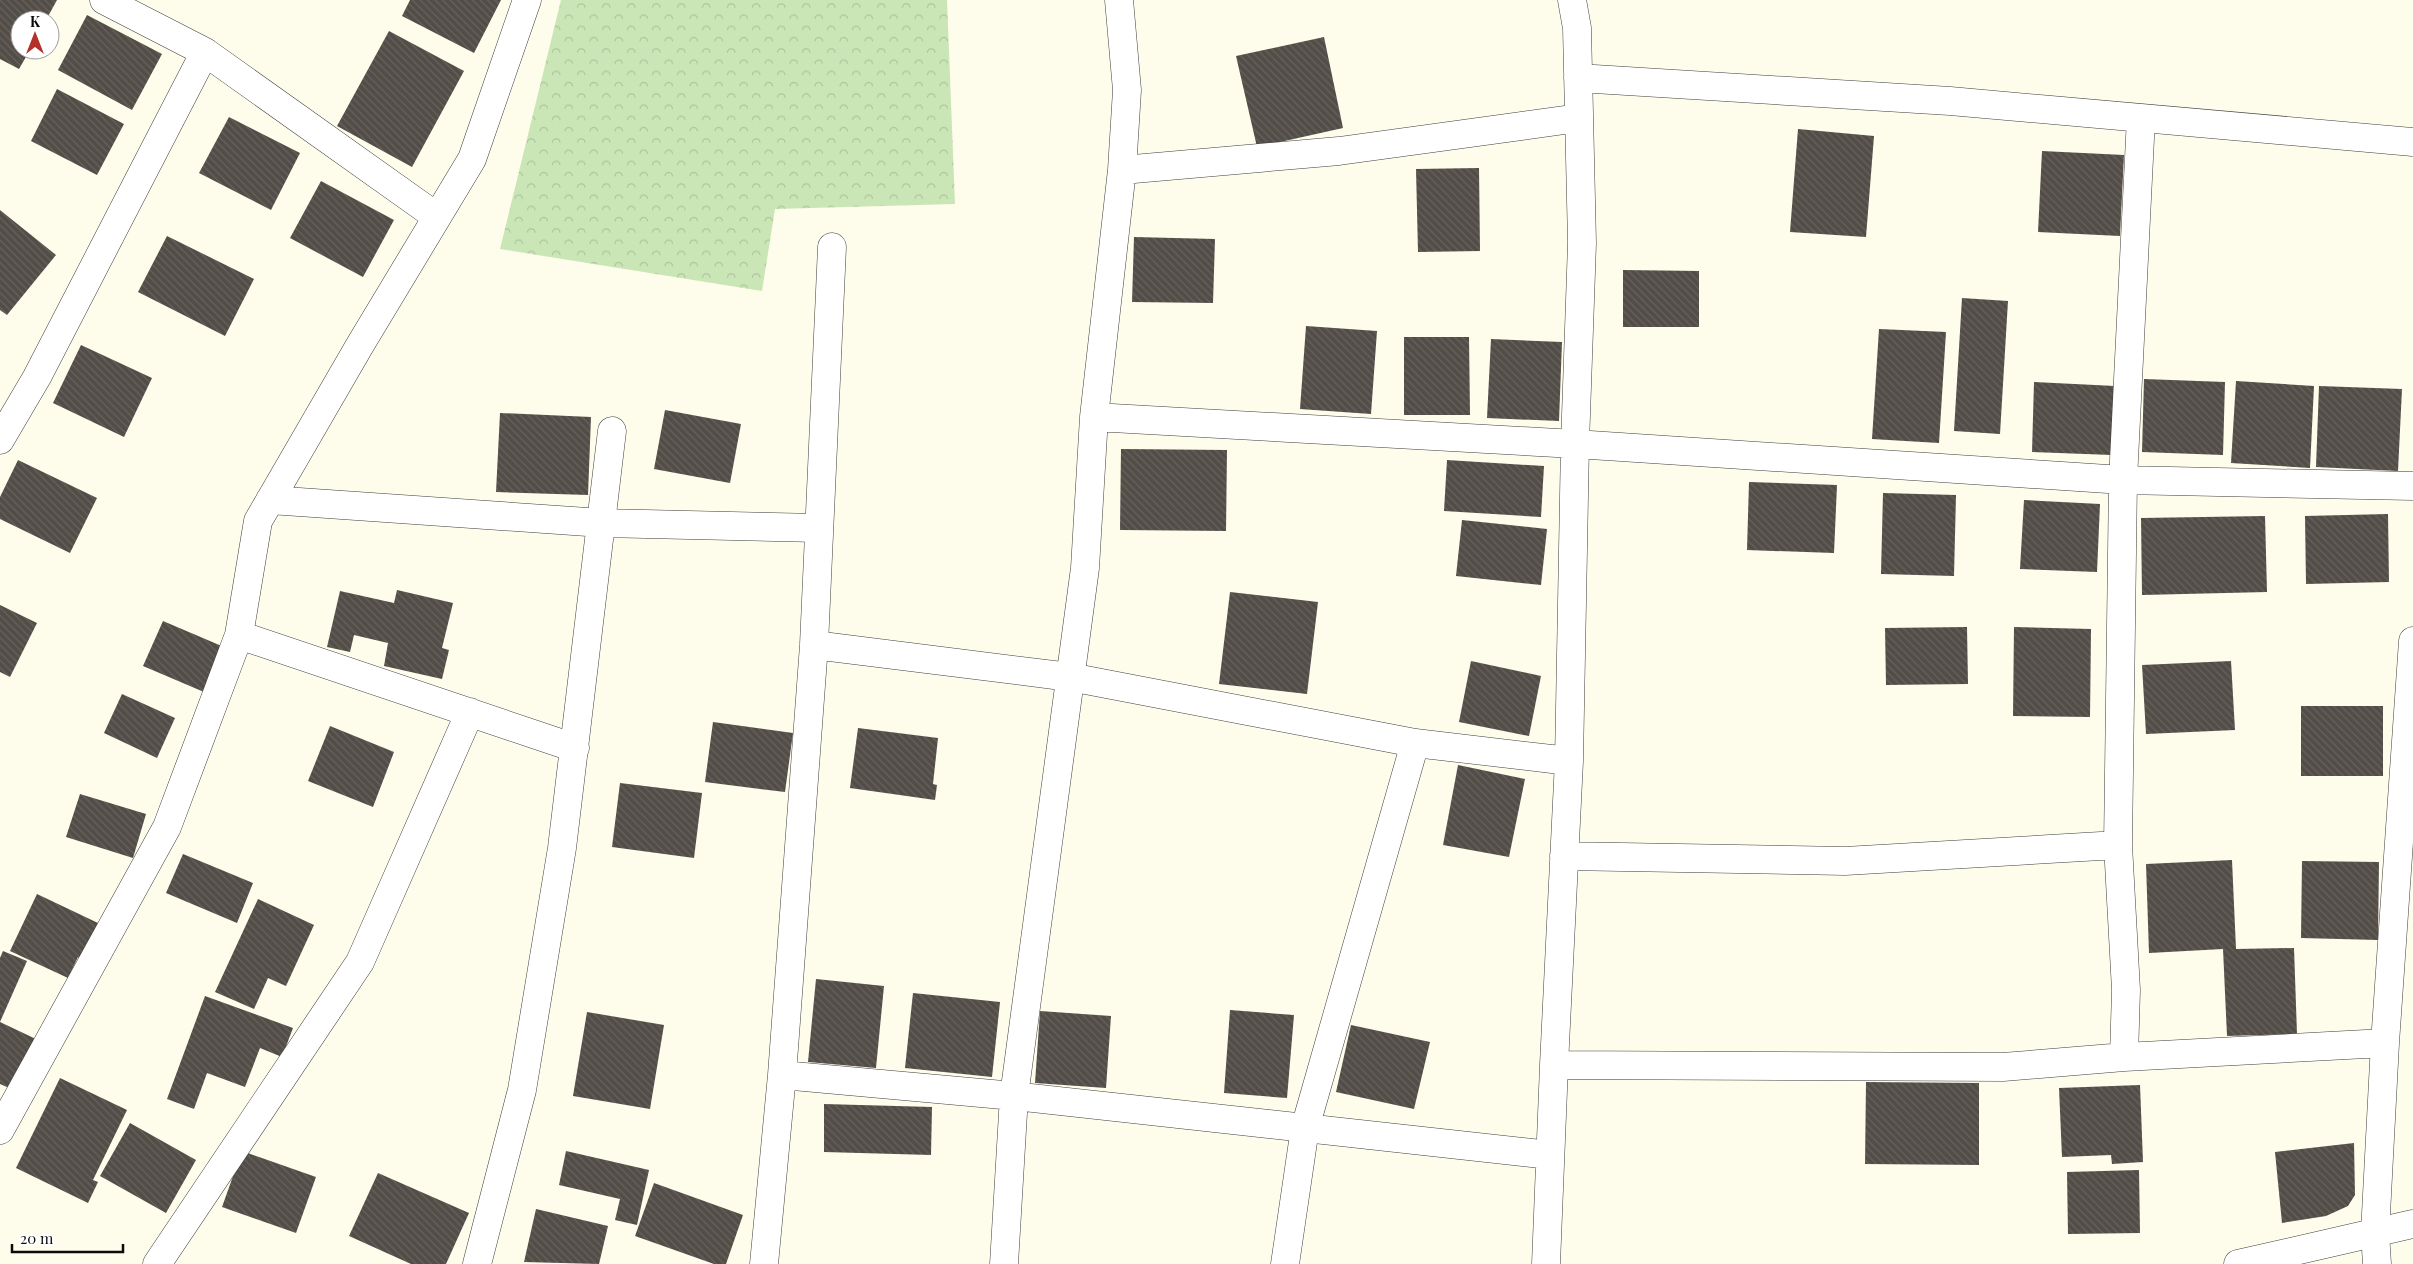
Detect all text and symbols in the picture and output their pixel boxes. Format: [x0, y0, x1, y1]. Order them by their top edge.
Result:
north arrow [10, 10, 60, 60]
text: K [30, 12, 41, 31]
scale bar [12, 1222, 124, 1254]
text: 20 m [20, 1228, 54, 1248]

